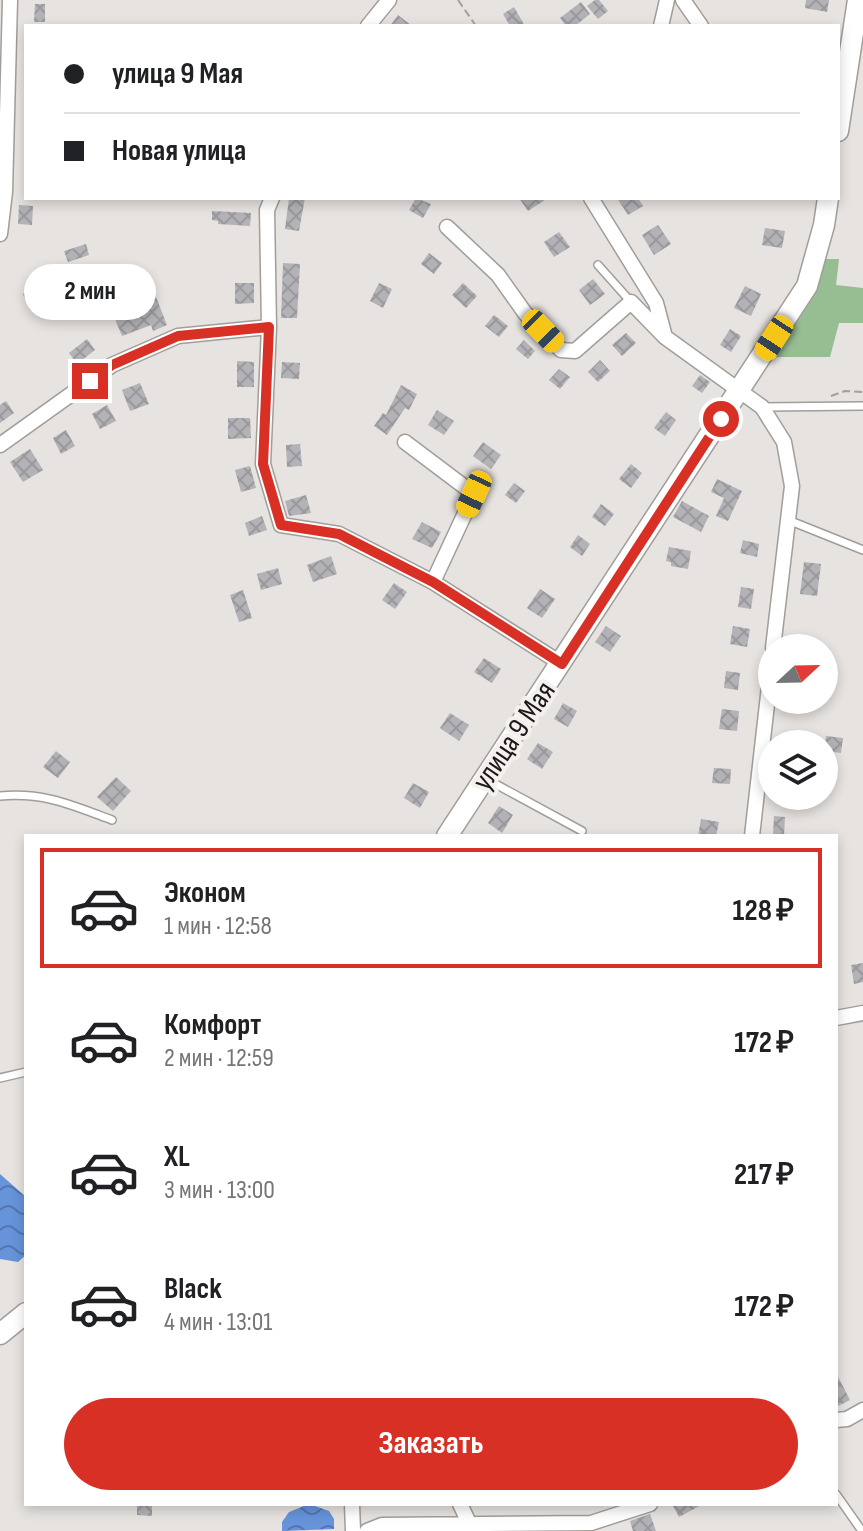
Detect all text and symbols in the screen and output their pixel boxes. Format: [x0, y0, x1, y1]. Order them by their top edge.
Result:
text: улица 9 Мая [112, 56, 243, 92]
text: Новая улица [112, 133, 246, 169]
callout: 2 мин [24, 265, 156, 321]
text: 2 мин [64, 276, 116, 307]
car [518, 305, 568, 357]
car [751, 311, 797, 365]
route end [72, 363, 108, 399]
route start [703, 401, 739, 437]
car [453, 467, 495, 521]
north arrow [758, 634, 838, 714]
map controls [758, 634, 838, 810]
street label: улица 9 Мая [465, 675, 563, 797]
button: layers [758, 730, 838, 810]
icon: car [68, 872, 140, 944]
text: Эконом [164, 875, 246, 911]
text: 128 ₽ [732, 893, 794, 929]
text: 1 мин · 12:58 [164, 911, 272, 942]
icon: car [68, 1004, 140, 1076]
text: Комфорт [164, 1007, 261, 1043]
text: 172 ₽ [734, 1025, 794, 1061]
text: 2 мин · 12:59 [164, 1043, 274, 1074]
icon: car [68, 1136, 140, 1208]
text: XL [164, 1139, 190, 1175]
text: 217 ₽ [734, 1157, 794, 1193]
text: 3 мин · 13:00 [164, 1175, 275, 1206]
icon: car [68, 1268, 140, 1340]
text: Black [164, 1271, 222, 1307]
text: 172 ₽ [734, 1289, 794, 1325]
text: 4 мин · 13:01 [164, 1307, 272, 1338]
button: Заказать [64, 1398, 798, 1490]

